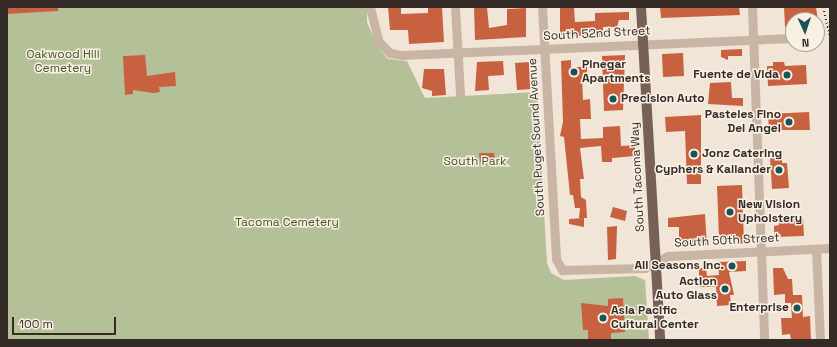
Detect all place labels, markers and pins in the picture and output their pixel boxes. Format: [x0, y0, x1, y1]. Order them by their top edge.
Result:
place label: Pinegar Apartments [582, 58, 651, 86]
marker: Pinegar Apartments [569, 67, 579, 77]
place label: Fuente de Vida [693, 68, 779, 82]
marker: Fuente de Vida [782, 70, 792, 80]
place label: Precision Auto [621, 92, 705, 106]
marker: Precision Auto [608, 94, 618, 104]
place label: Pasteles Fino Del Angel [705, 108, 781, 136]
marker: Pasteles Fino Del Angel [784, 117, 794, 127]
place label: Jonz Catering [702, 147, 782, 161]
marker: Jonz Catering [689, 149, 699, 159]
place label: Cyphers & Kallander [655, 163, 771, 177]
marker: Cyphers & Kallander [774, 165, 784, 175]
place label: New Vision Upholstery [738, 198, 802, 226]
marker: New Vision Upholstery [725, 207, 735, 217]
place label: All Seasons Inc. [634, 259, 724, 273]
marker: All Seasons Inc. [727, 261, 737, 271]
place label: Action Auto Glass [656, 275, 717, 303]
marker: Action Auto Glass [720, 284, 730, 294]
place label: Enterprise [729, 301, 789, 315]
marker: Enterprise [792, 303, 802, 313]
place label: Asia Pacific Cultural Center [611, 304, 699, 332]
marker: Asia Pacific Cultural Center [598, 313, 608, 323]

